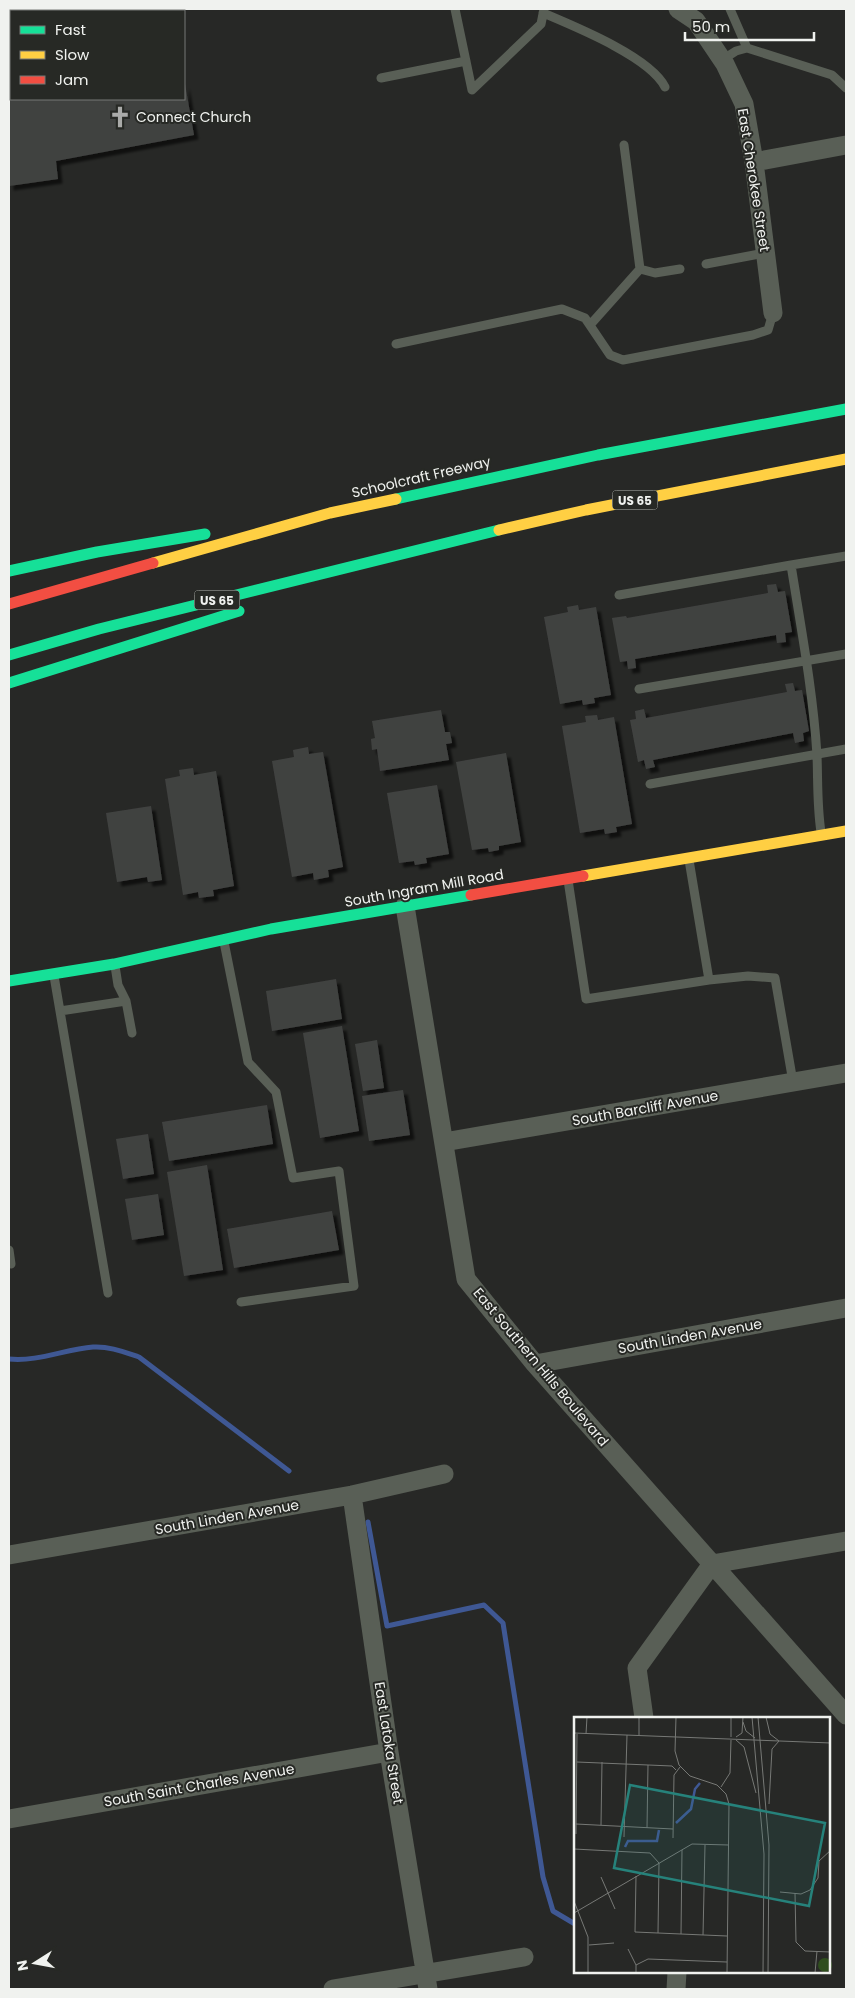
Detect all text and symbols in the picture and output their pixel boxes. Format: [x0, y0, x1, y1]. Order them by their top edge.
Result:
legend [10, 10, 185, 100]
scale bar [685, 10, 814, 42]
text: 50 m [692, 16, 730, 37]
text: Fast [55, 19, 86, 40]
text: Slow [55, 44, 90, 65]
text: Jam [55, 69, 89, 90]
church icon: Connect Church [107, 104, 133, 130]
place label: Connect Church [136, 107, 251, 127]
street label: East Cherokee Street [733, 107, 775, 253]
street label: Schoolcraft Freeway [350, 451, 493, 503]
road number: US 65 [612, 490, 658, 510]
road number: US 65 [194, 590, 240, 610]
street label: South Ingram Mill Road [343, 864, 505, 912]
street label: South Barcliff Avenue [570, 1085, 720, 1131]
street label: East Southern Hills Boulevard [469, 1283, 613, 1451]
street label: South Linden Avenue [616, 1313, 764, 1359]
street label: South Linden Avenue [153, 1494, 301, 1540]
street label: East Latoka Street [369, 1680, 409, 1806]
inset map [574, 1717, 830, 1973]
street label: South Saint Charles Avenue [102, 1758, 296, 1812]
north arrow [10, 1938, 60, 1988]
text: N [11, 1958, 33, 1973]

